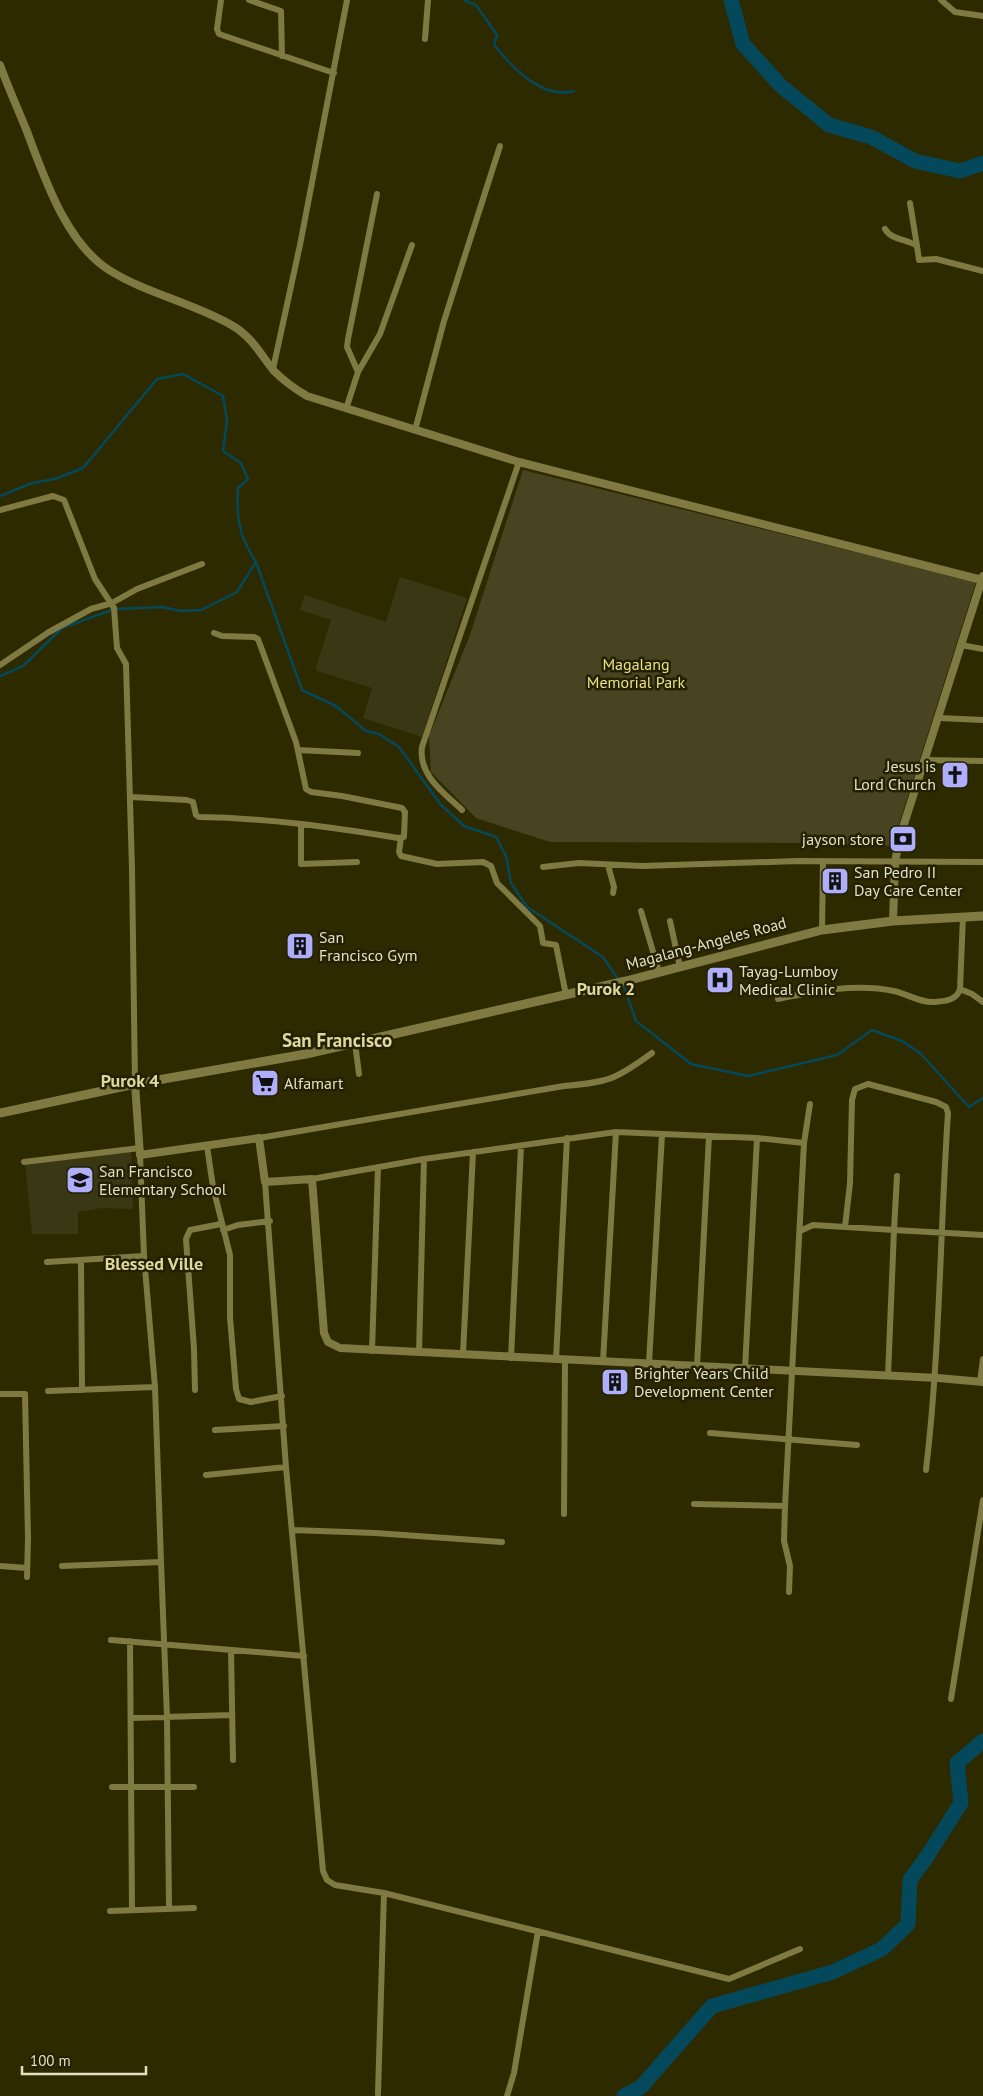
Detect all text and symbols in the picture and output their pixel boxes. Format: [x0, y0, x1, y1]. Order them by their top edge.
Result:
park label: Magalang Memorial Park [587, 654, 686, 692]
place label: Jesus is Lord Church [854, 756, 936, 794]
church icon: Jesus is Lord Church [940, 760, 970, 790]
bank icon: jayson store [888, 824, 918, 854]
place label: jayson store [802, 829, 884, 849]
place label: San Pedro II Day Care Center [854, 862, 963, 900]
building icon: San Pedro II Day Care Center [820, 866, 850, 896]
street label: Magalang-Angeles Road [624, 912, 788, 974]
place label: San Francisco Gym [319, 927, 418, 965]
building icon: San Francisco Gym [285, 931, 315, 961]
place label: Tayag-Lumboy Medical Clinic [739, 961, 838, 999]
hospital icon: Tayag-Lumboy Medical Clinic [705, 965, 735, 995]
district label: Purok 2 [577, 977, 635, 1000]
district label: San Francisco [282, 1028, 392, 1052]
supermarket icon: Alfamart [250, 1068, 280, 1098]
district label: Purok 4 [101, 1069, 159, 1092]
place label: Alfamart [284, 1073, 344, 1093]
place label: San Francisco Elementary School [99, 1161, 227, 1199]
school or university icon: San Francisco Elementary School [65, 1165, 95, 1195]
district label: Blessed Ville [105, 1252, 203, 1275]
place label: Brighter Years Child Development Center [634, 1363, 774, 1401]
building icon: Brighter Years Child Development Center [600, 1367, 630, 1397]
scale bar [22, 2044, 146, 2076]
text: 100 m [30, 2051, 71, 2070]

